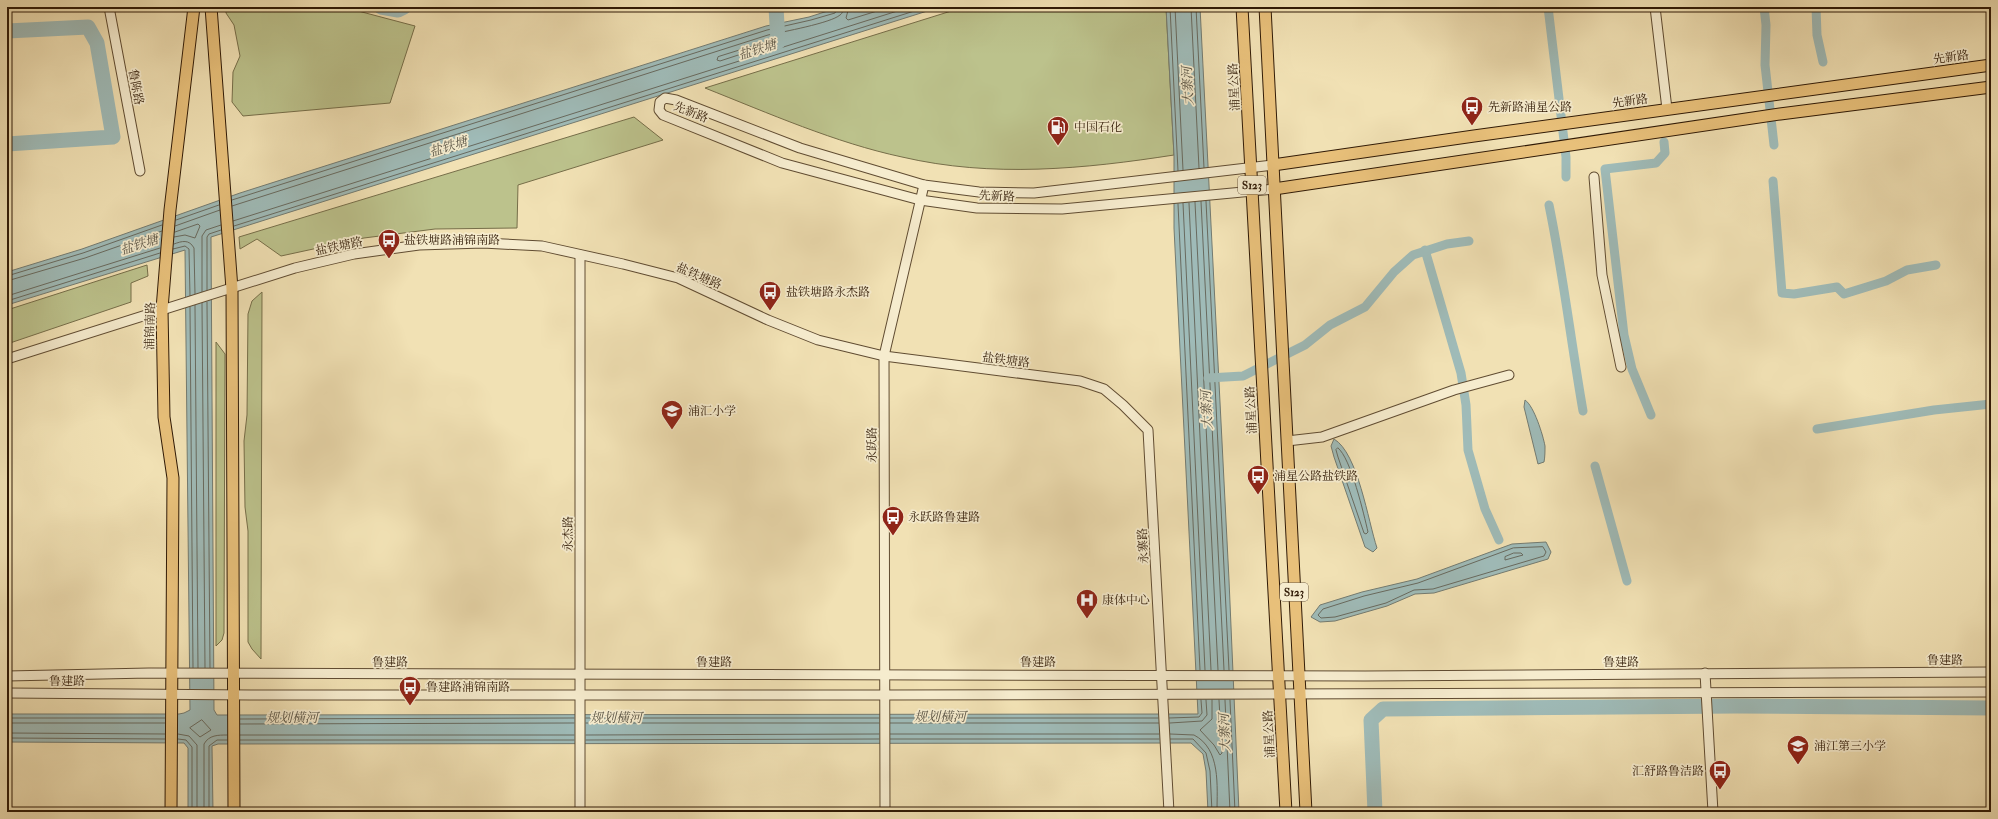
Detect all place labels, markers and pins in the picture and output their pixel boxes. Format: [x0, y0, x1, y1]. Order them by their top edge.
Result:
bus stop icon: 先新路浦星公路 [1459, 94, 1485, 127]
place label: 先新路浦星公路 [1488, 100, 1572, 115]
fuel station icon: 中国石化 [1045, 114, 1071, 147]
place label: 中国石化 [1074, 120, 1122, 135]
bus stop icon: 盐铁塘路浦锦南路 [376, 227, 402, 260]
place label: 盐铁塘路浦锦南路 [404, 233, 500, 248]
bus stop icon: 盐铁塘路永杰路 [757, 279, 783, 312]
place label: 盐铁塘路永杰路 [786, 285, 870, 300]
school or university icon: 浦汇小学 [659, 398, 685, 431]
place label: 浦汇小学 [688, 404, 736, 419]
bus stop icon: 浦星公路盐铁路 [1245, 463, 1271, 496]
place label: 浦星公路盐铁路 [1274, 469, 1358, 484]
bus stop icon: 永跃路鲁建路 [880, 504, 906, 537]
place label: 永跃路鲁建路 [908, 510, 980, 525]
hospital icon: 康体中心 [1074, 587, 1100, 620]
place label: 康体中心 [1102, 593, 1150, 608]
bus stop icon: 鲁建路浦锦南路 [397, 674, 423, 707]
place label: 鲁建路浦锦南路 [426, 680, 510, 695]
school or university icon: 浦江第三小学 [1785, 733, 1811, 766]
place label: 浦江第三小学 [1814, 739, 1886, 754]
bus stop icon: 汇舒路鲁洁路 [1707, 758, 1733, 791]
place label: 汇舒路鲁洁路 [1632, 764, 1704, 779]

